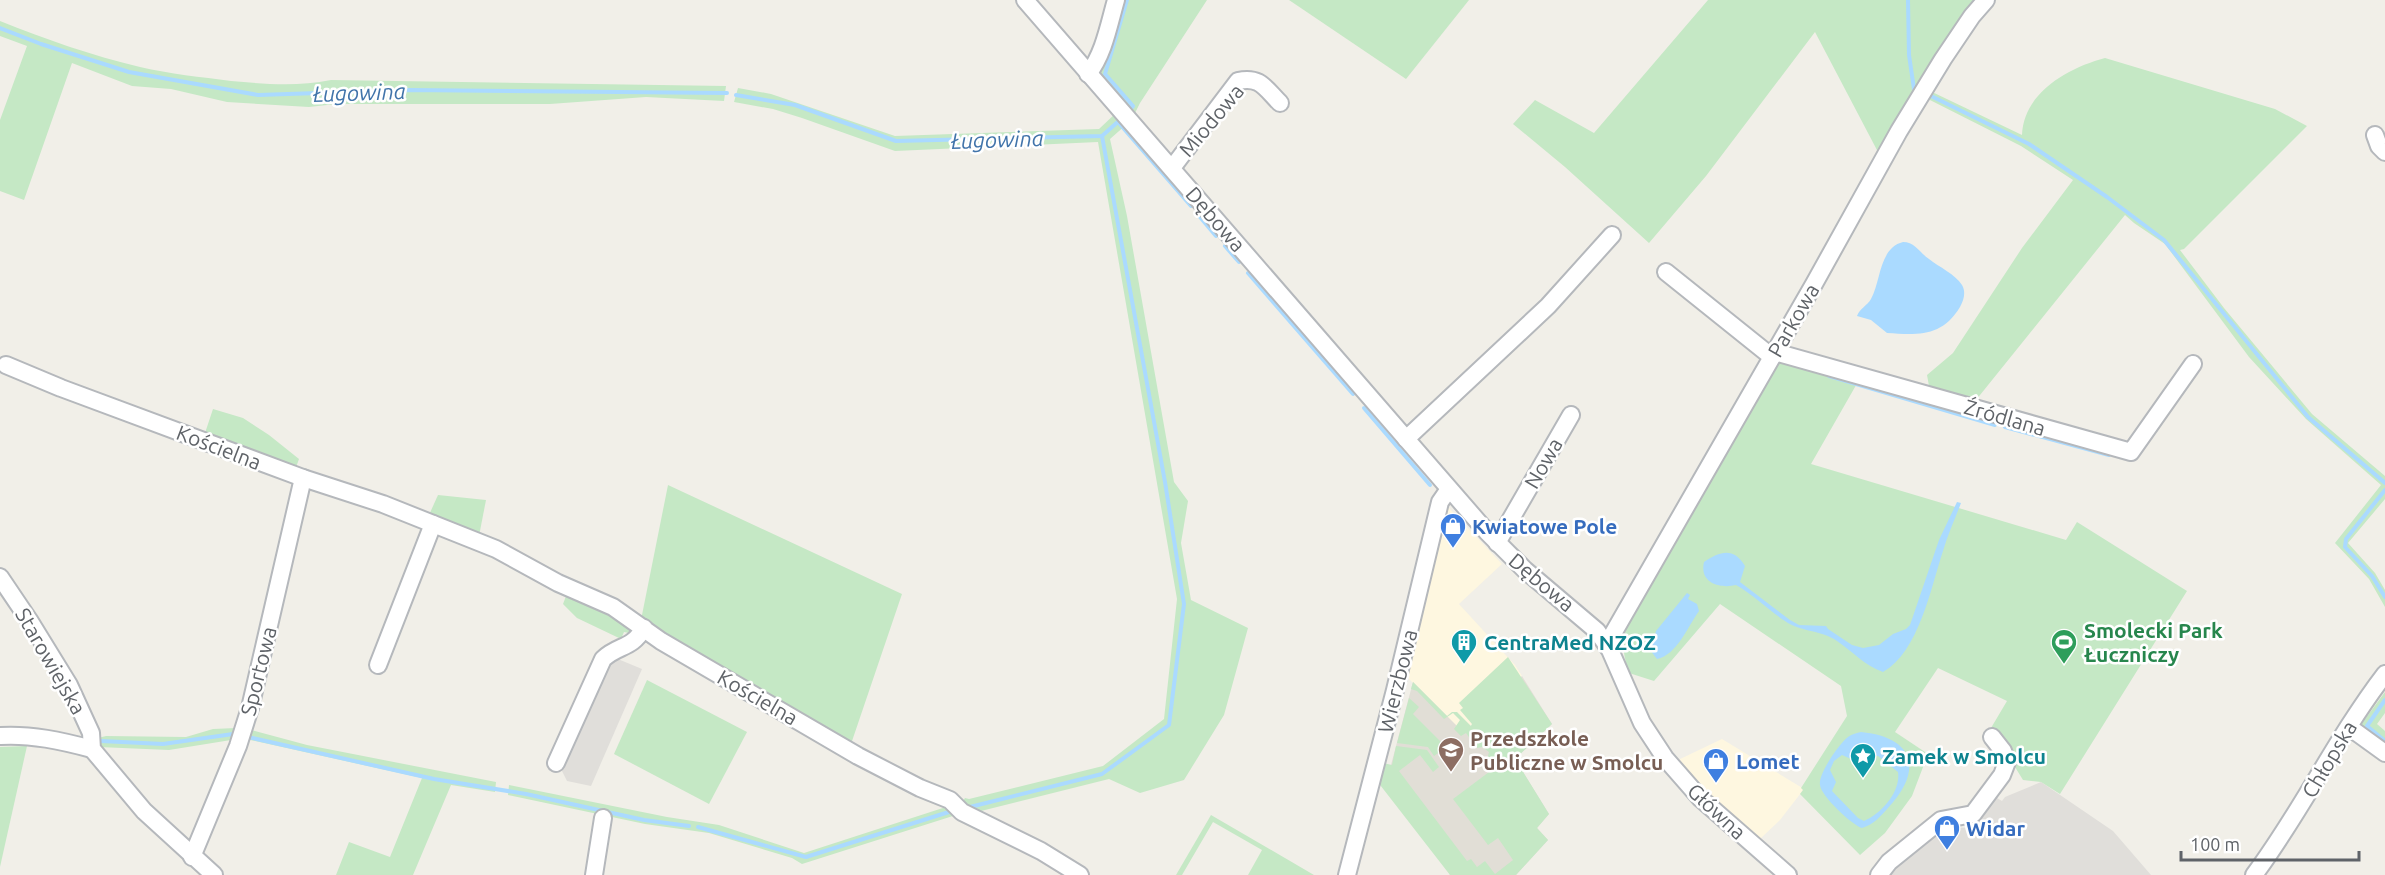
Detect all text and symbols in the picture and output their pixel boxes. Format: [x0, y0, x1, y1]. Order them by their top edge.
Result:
water label: Ługowina [312, 78, 406, 106]
street label: Miodowa [1174, 79, 1248, 161]
water label: Ługowina [950, 125, 1044, 153]
street label: Dębowa [1181, 182, 1251, 256]
street label: Parkowa [1762, 279, 1824, 361]
street label: Źródlana [1962, 394, 2048, 440]
street label: Kościelna [173, 420, 265, 474]
street label: Nowa [1519, 433, 1567, 493]
shop icon: Kwiatowe Pole [1438, 511, 1468, 549]
place label: Kwiatowe Pole [1472, 514, 1617, 538]
street label: Dębowa [1504, 548, 1580, 616]
street label: Starowiejska [11, 604, 91, 718]
place label: Smolecki Park Łuczniczy [2084, 618, 2223, 666]
street label: Sportowa [235, 624, 281, 718]
street label: Wierzbowa [1373, 627, 1421, 735]
building icon: CentraMed NZOZ [1449, 627, 1479, 665]
sports icon: Smolecki Park Łuczniczy [2049, 627, 2079, 665]
place label: CentraMed NZOZ [1484, 630, 1656, 654]
street label: Kościelna [714, 664, 802, 730]
street label: Chłopska [2297, 716, 2361, 802]
place label: Przedszkole Publiczne w Smolcu [1470, 726, 1663, 774]
school or university icon: Przedszkole Publiczne w Smolcu [1436, 735, 1466, 773]
place icon: Zamek w Smolcu [1848, 741, 1878, 779]
place label: Zamek w Smolcu [1882, 744, 2046, 768]
shop icon: Lomet [1701, 746, 1731, 784]
place label: Lomet [1736, 749, 1799, 773]
street label: Główna [1683, 778, 1751, 844]
shop icon: Widar [1932, 813, 1962, 851]
place label: Widar [1966, 816, 2025, 840]
scale bar [2181, 824, 2360, 862]
text: 100 m [2190, 834, 2240, 854]

